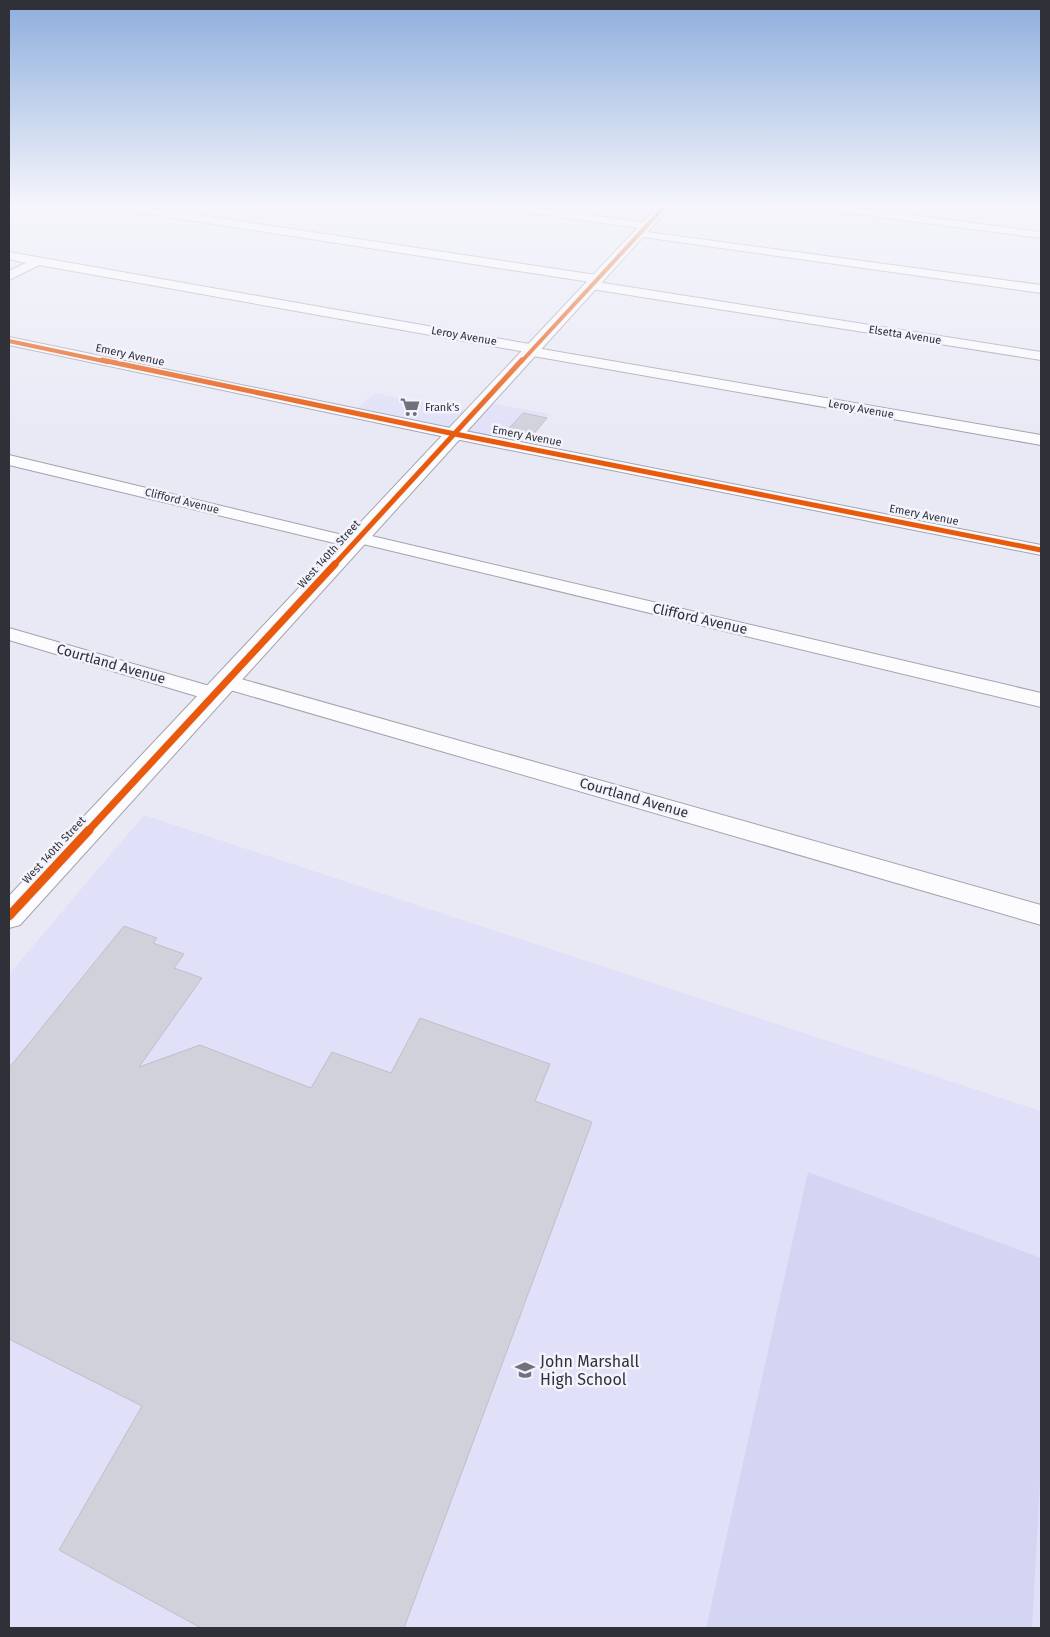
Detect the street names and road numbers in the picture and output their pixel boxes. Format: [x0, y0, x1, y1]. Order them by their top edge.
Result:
street label: Elsetta Avenue [868, 323, 942, 347]
street label: Leroy Avenue [430, 324, 498, 348]
street label: Emery Avenue [94, 341, 166, 369]
street label: Leroy Avenue [827, 397, 895, 421]
street label: Emery Avenue [491, 423, 563, 449]
street label: Clifford Avenue [144, 486, 220, 516]
street label: Emery Avenue [888, 502, 960, 528]
street label: West 140th Street [295, 517, 363, 591]
street label: Clifford Avenue [651, 600, 749, 638]
street label: Courtland Avenue [55, 640, 167, 688]
street label: Courtland Avenue [578, 774, 690, 822]
street label: West 140th Street [20, 814, 88, 886]

